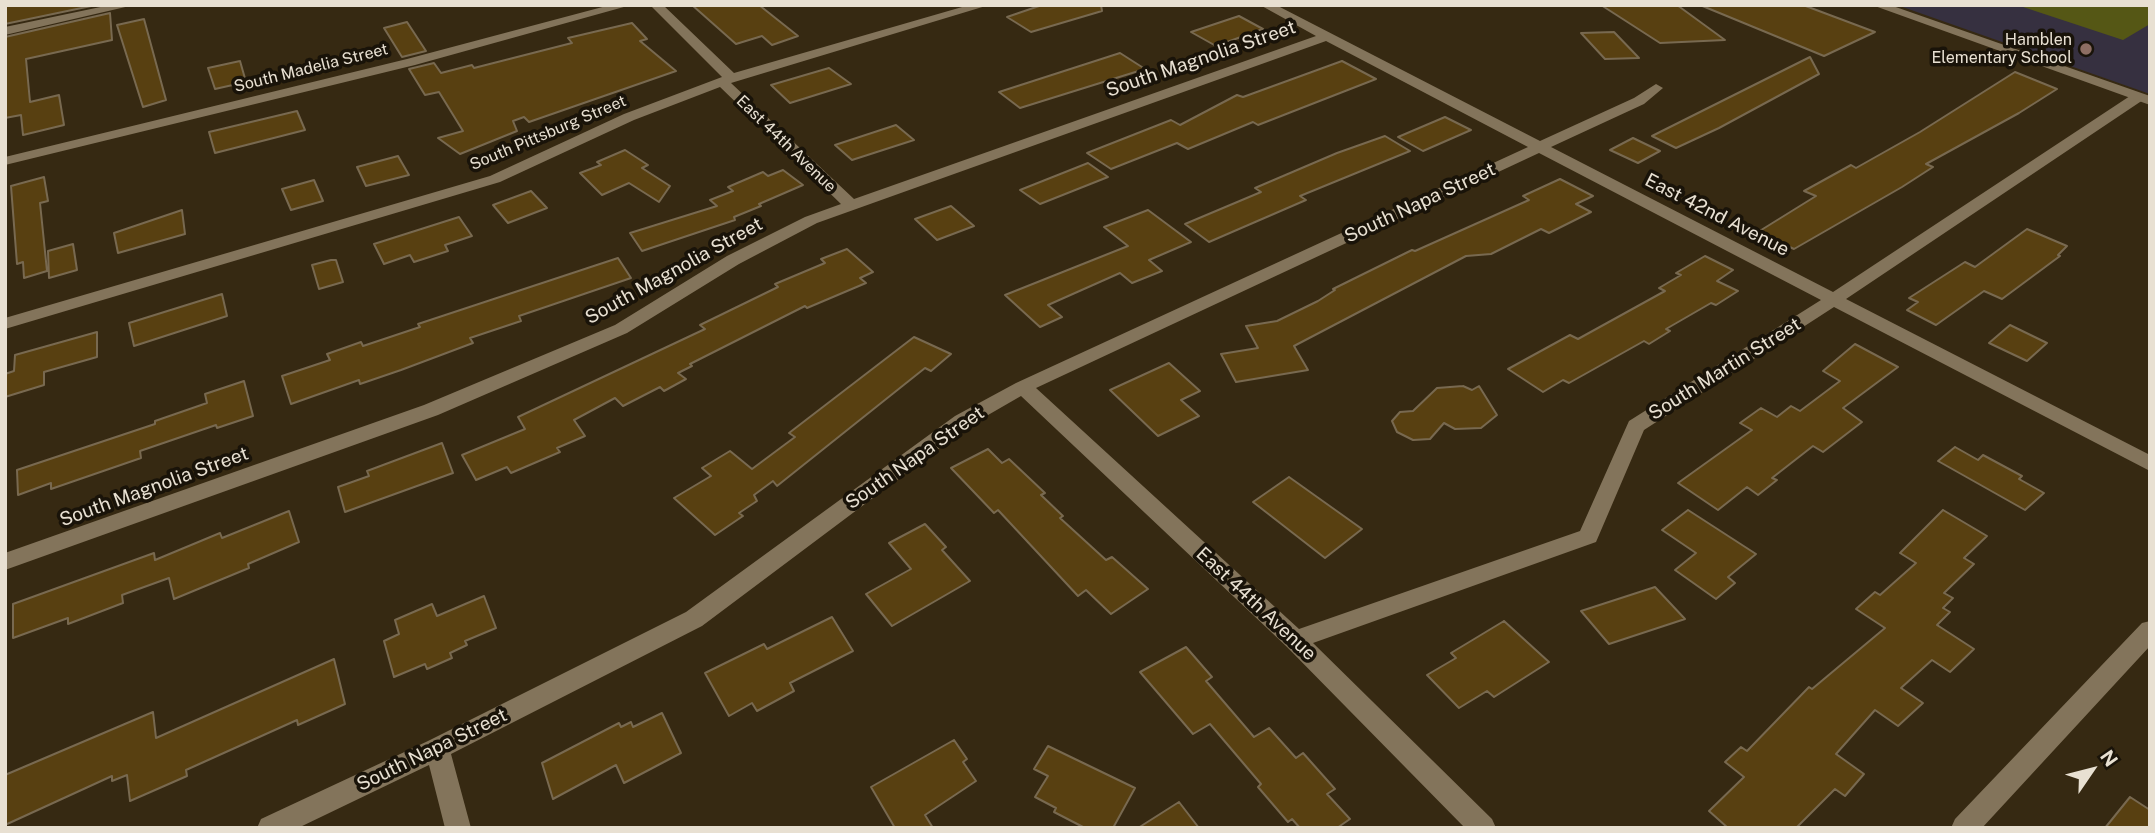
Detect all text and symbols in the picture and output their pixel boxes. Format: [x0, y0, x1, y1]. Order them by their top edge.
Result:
street label: South Magnolia Street [1103, 16, 1299, 102]
place label: Hamblen Elementary School [1932, 30, 2072, 68]
street label: South Madelia Street [232, 40, 390, 96]
marker: Hamblen Elementary School [2078, 41, 2094, 57]
street label: South Pittsburg Street [467, 91, 629, 175]
street label: East 44th Avenue [732, 92, 840, 196]
street label: South Napa Street [1341, 158, 1499, 248]
street label: East 42nd Avenue [1641, 169, 1793, 261]
street label: South Magnolia Street [581, 213, 767, 329]
street label: South Martin Street [1645, 313, 1805, 425]
street label: South Napa Street [841, 402, 989, 514]
street label: South Magnolia Street [56, 442, 252, 532]
street label: East 44th Avenue [1191, 543, 1321, 665]
street label: South Napa Street [353, 704, 511, 796]
north arrow [2057, 735, 2127, 805]
text: N [2096, 746, 2122, 770]

